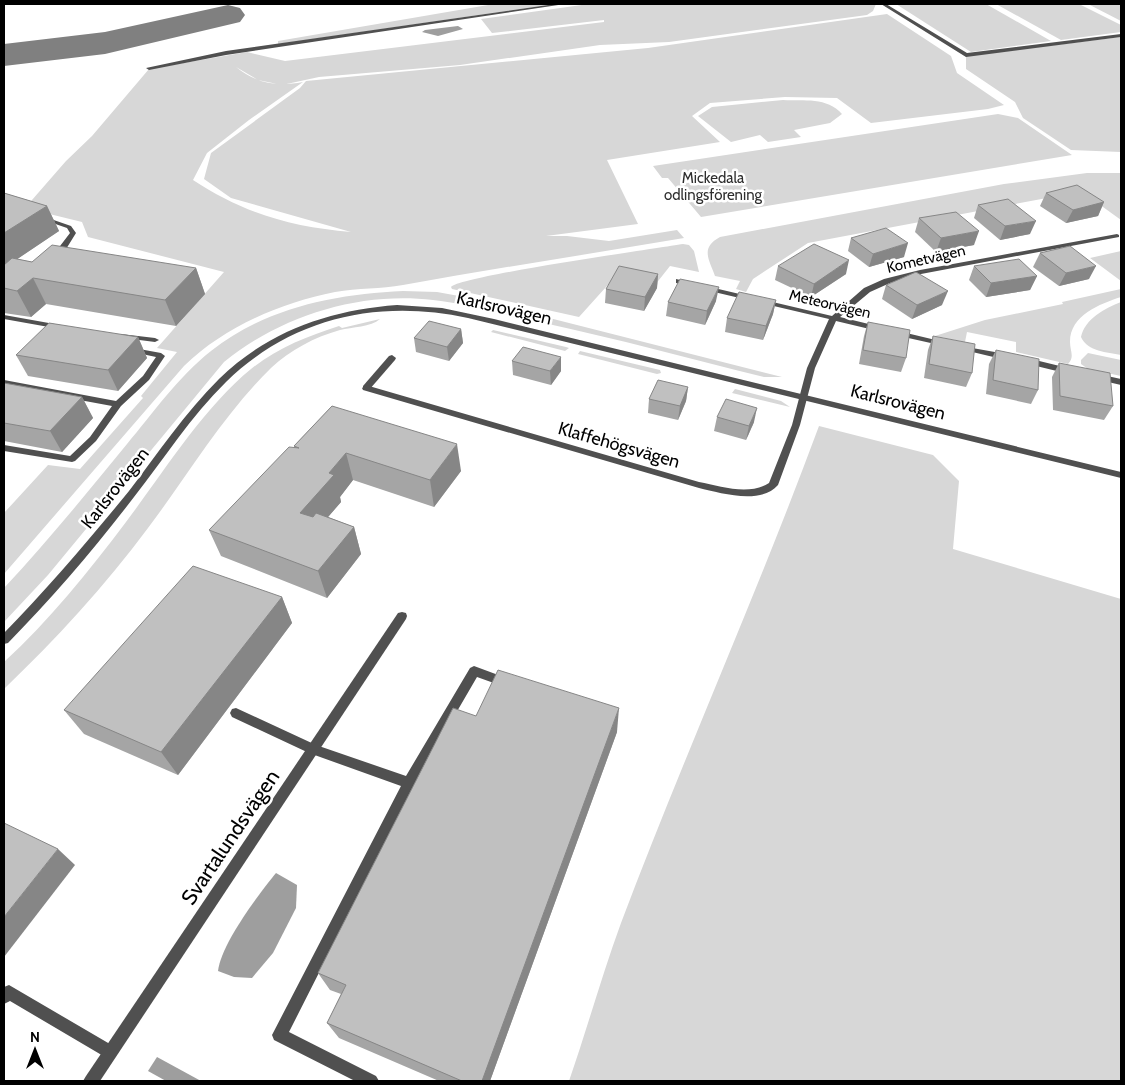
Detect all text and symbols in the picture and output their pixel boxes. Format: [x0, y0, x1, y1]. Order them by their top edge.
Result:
park label: Mickedala odlingsförening [664, 169, 763, 204]
street label: Kometvägen [885, 241, 967, 277]
street label: Karlsrovägen [454, 286, 554, 330]
street label: Meteorvägen [787, 286, 873, 322]
street label: Karlsrovägen [848, 380, 948, 424]
street label: Klaffehögsvägen [556, 417, 682, 473]
street label: Karlsrovägen [76, 443, 154, 533]
street label: Svartalundsvägen [176, 765, 284, 909]
north arrow [10, 1025, 60, 1075]
text: N [30, 1028, 40, 1046]

